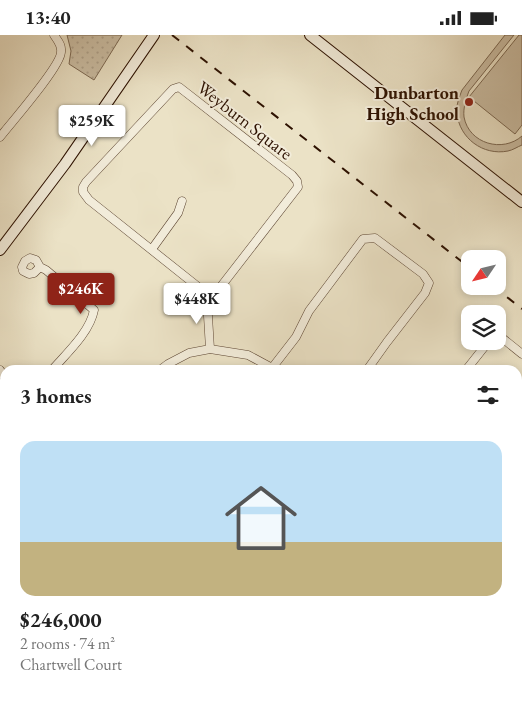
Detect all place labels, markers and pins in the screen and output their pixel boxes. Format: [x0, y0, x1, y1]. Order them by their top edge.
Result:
place label: Dunbarton High School [367, 81, 459, 125]
marker: Dunbarton High School [463, 96, 475, 108]
pin: $259K [57, 105, 127, 147]
pin: $246K [46, 273, 116, 315]
pin: $448K [162, 283, 232, 325]

